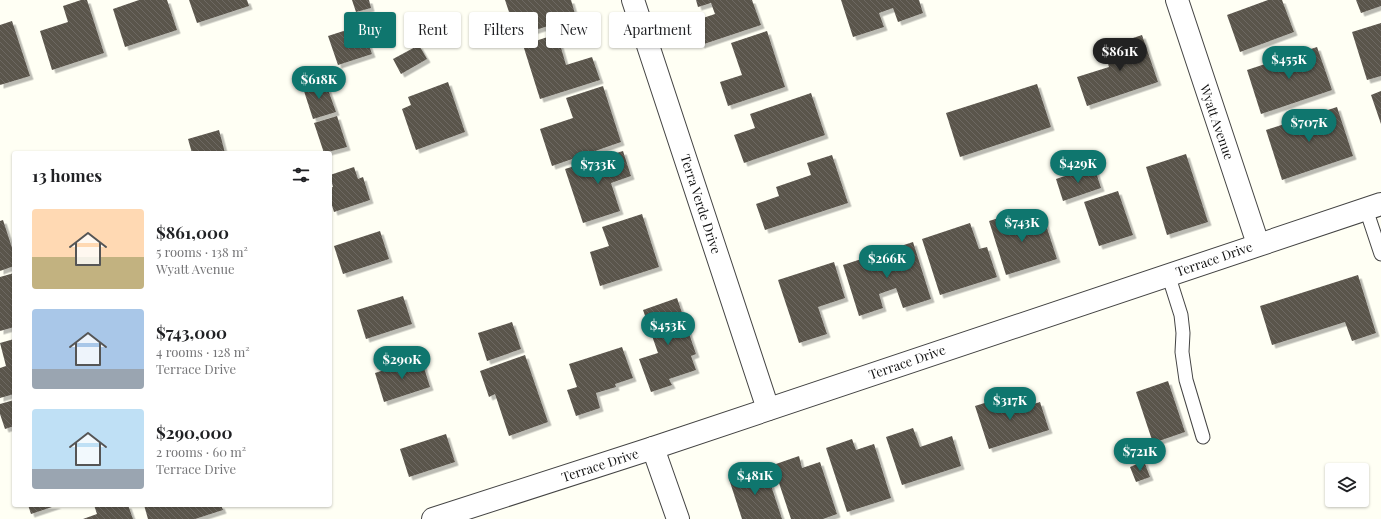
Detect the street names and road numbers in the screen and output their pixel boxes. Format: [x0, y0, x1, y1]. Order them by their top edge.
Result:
street label: Wyatt Avenue [1196, 81, 1238, 162]
street label: Terra Verde Drive [677, 152, 726, 256]
street label: Terrace Drive [1173, 237, 1255, 280]
street label: Terrace Drive [866, 340, 948, 383]
street label: Terrace Drive [559, 444, 641, 485]

